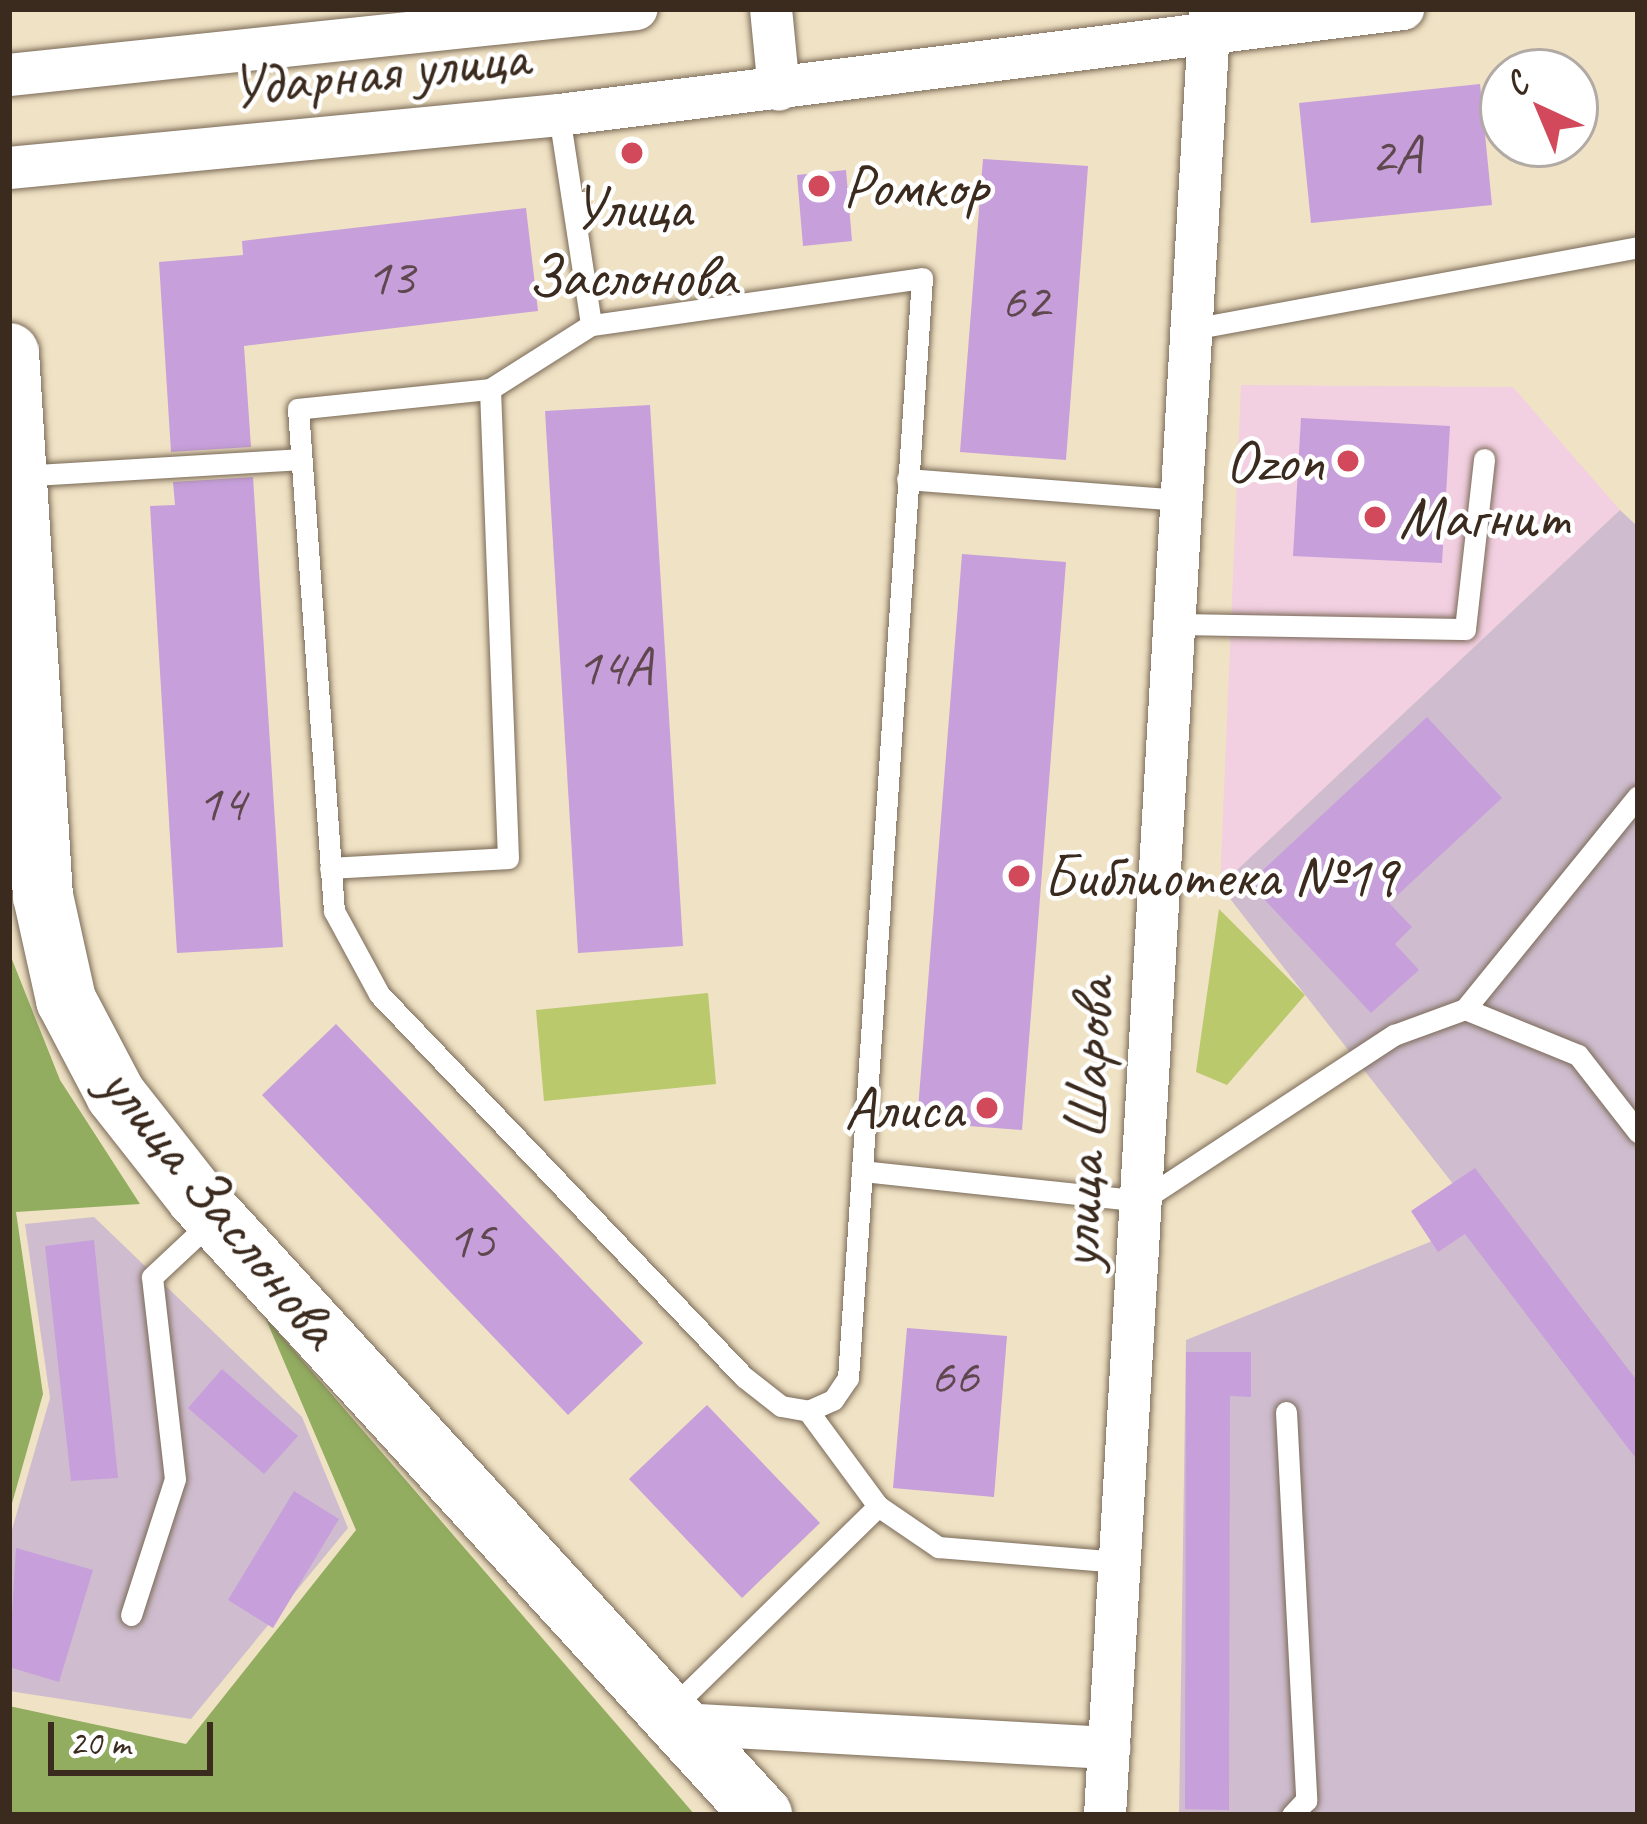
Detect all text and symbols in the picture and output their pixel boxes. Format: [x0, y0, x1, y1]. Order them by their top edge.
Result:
street label: Ударная улица [227, 21, 531, 123]
north arrow [1479, 48, 1599, 168]
text: С [1496, 64, 1536, 105]
house number: 2А [1370, 122, 1422, 186]
marker: Улица Заслонова [619, 140, 645, 166]
place label: Ромкор [843, 150, 988, 222]
place label: Улица Заслонова [528, 172, 736, 313]
marker: Ромкор [806, 173, 832, 199]
house number: 13 [366, 244, 414, 308]
house number: 62 [1001, 268, 1049, 332]
place label: Ozon [1225, 425, 1324, 497]
marker: Ozon [1335, 448, 1361, 474]
place label: Магнит [1399, 481, 1570, 553]
marker: Магнит [1362, 504, 1388, 530]
house number: 14А [576, 634, 652, 698]
house number: 14 [197, 770, 245, 834]
place label: Библиотека №19 [1043, 840, 1397, 912]
marker: Библиотека №19 [1006, 863, 1032, 889]
street label: улица Шарова [1042, 977, 1130, 1271]
street label: улица Заслонова [85, 1052, 355, 1360]
place label: Алиса [844, 1072, 963, 1144]
marker: Алиса [974, 1095, 1000, 1121]
house number: 15 [447, 1207, 495, 1271]
house number: 66 [930, 1343, 978, 1407]
scale bar [54, 1698, 219, 1772]
text: 20 m [69, 1720, 130, 1766]

